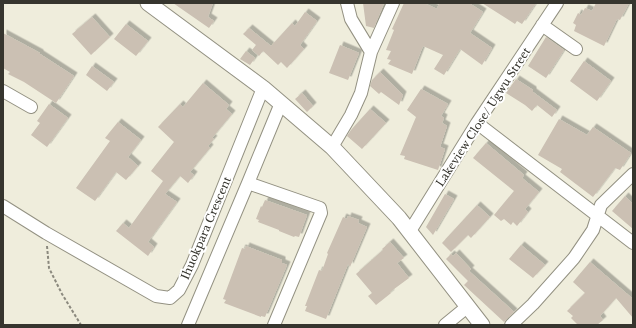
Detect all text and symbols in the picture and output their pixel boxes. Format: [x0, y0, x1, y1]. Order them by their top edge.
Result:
street label: Lakeview Close/ Ugwu Street [433, 44, 534, 189]
street label: Ihuokpara Crescent [178, 174, 234, 282]

